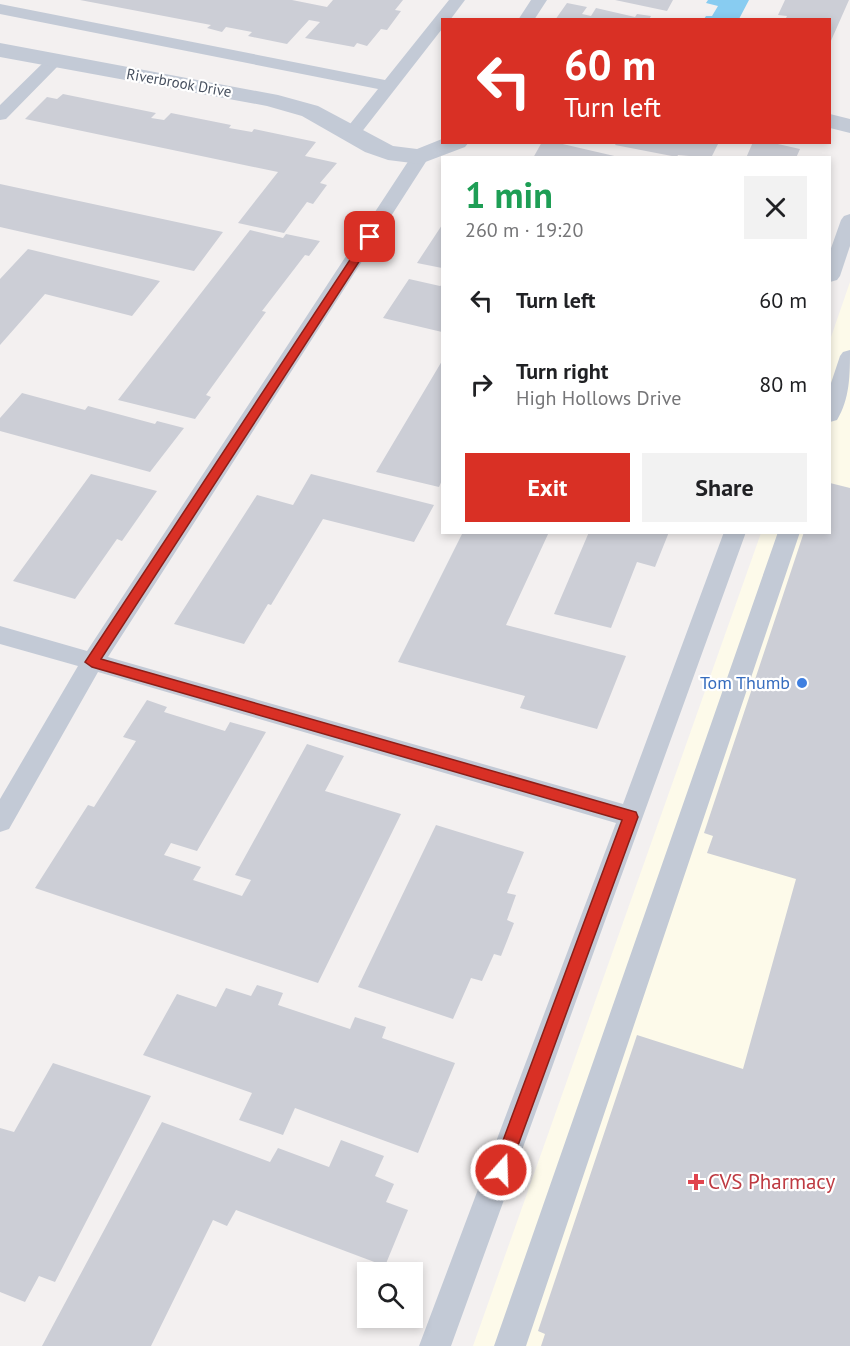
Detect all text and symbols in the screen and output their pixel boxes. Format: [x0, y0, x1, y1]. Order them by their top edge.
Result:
text: 60 m [564, 37, 656, 92]
icon: left [465, 42, 543, 120]
street label: Riverbrook Drive [125, 64, 233, 101]
text: Turn left [564, 90, 661, 124]
text: 1 min [465, 171, 553, 218]
button: close [744, 176, 807, 239]
pin [344, 211, 395, 262]
text: 260 m · 19:20 [465, 217, 583, 243]
icon: arrive [353, 220, 386, 253]
icon: left [465, 284, 498, 317]
text: Turn left [516, 286, 596, 314]
text: 60 m [759, 286, 807, 314]
text: Turn right [516, 357, 608, 385]
icon: right [465, 368, 498, 401]
text: 80 m [759, 370, 807, 398]
text: High Hollows Drive [516, 385, 681, 411]
button: Exit [465, 453, 630, 522]
button: Share [642, 453, 807, 522]
place label: Tom Thumb [700, 671, 790, 694]
marker: Tom Thumb [795, 676, 809, 690]
position arrow [469, 1138, 533, 1202]
place label: CVS Pharmacy [708, 1168, 836, 1195]
marker: CVS Pharmacy [689, 1175, 703, 1189]
map controls [357, 1262, 423, 1328]
button: search [357, 1262, 423, 1328]

